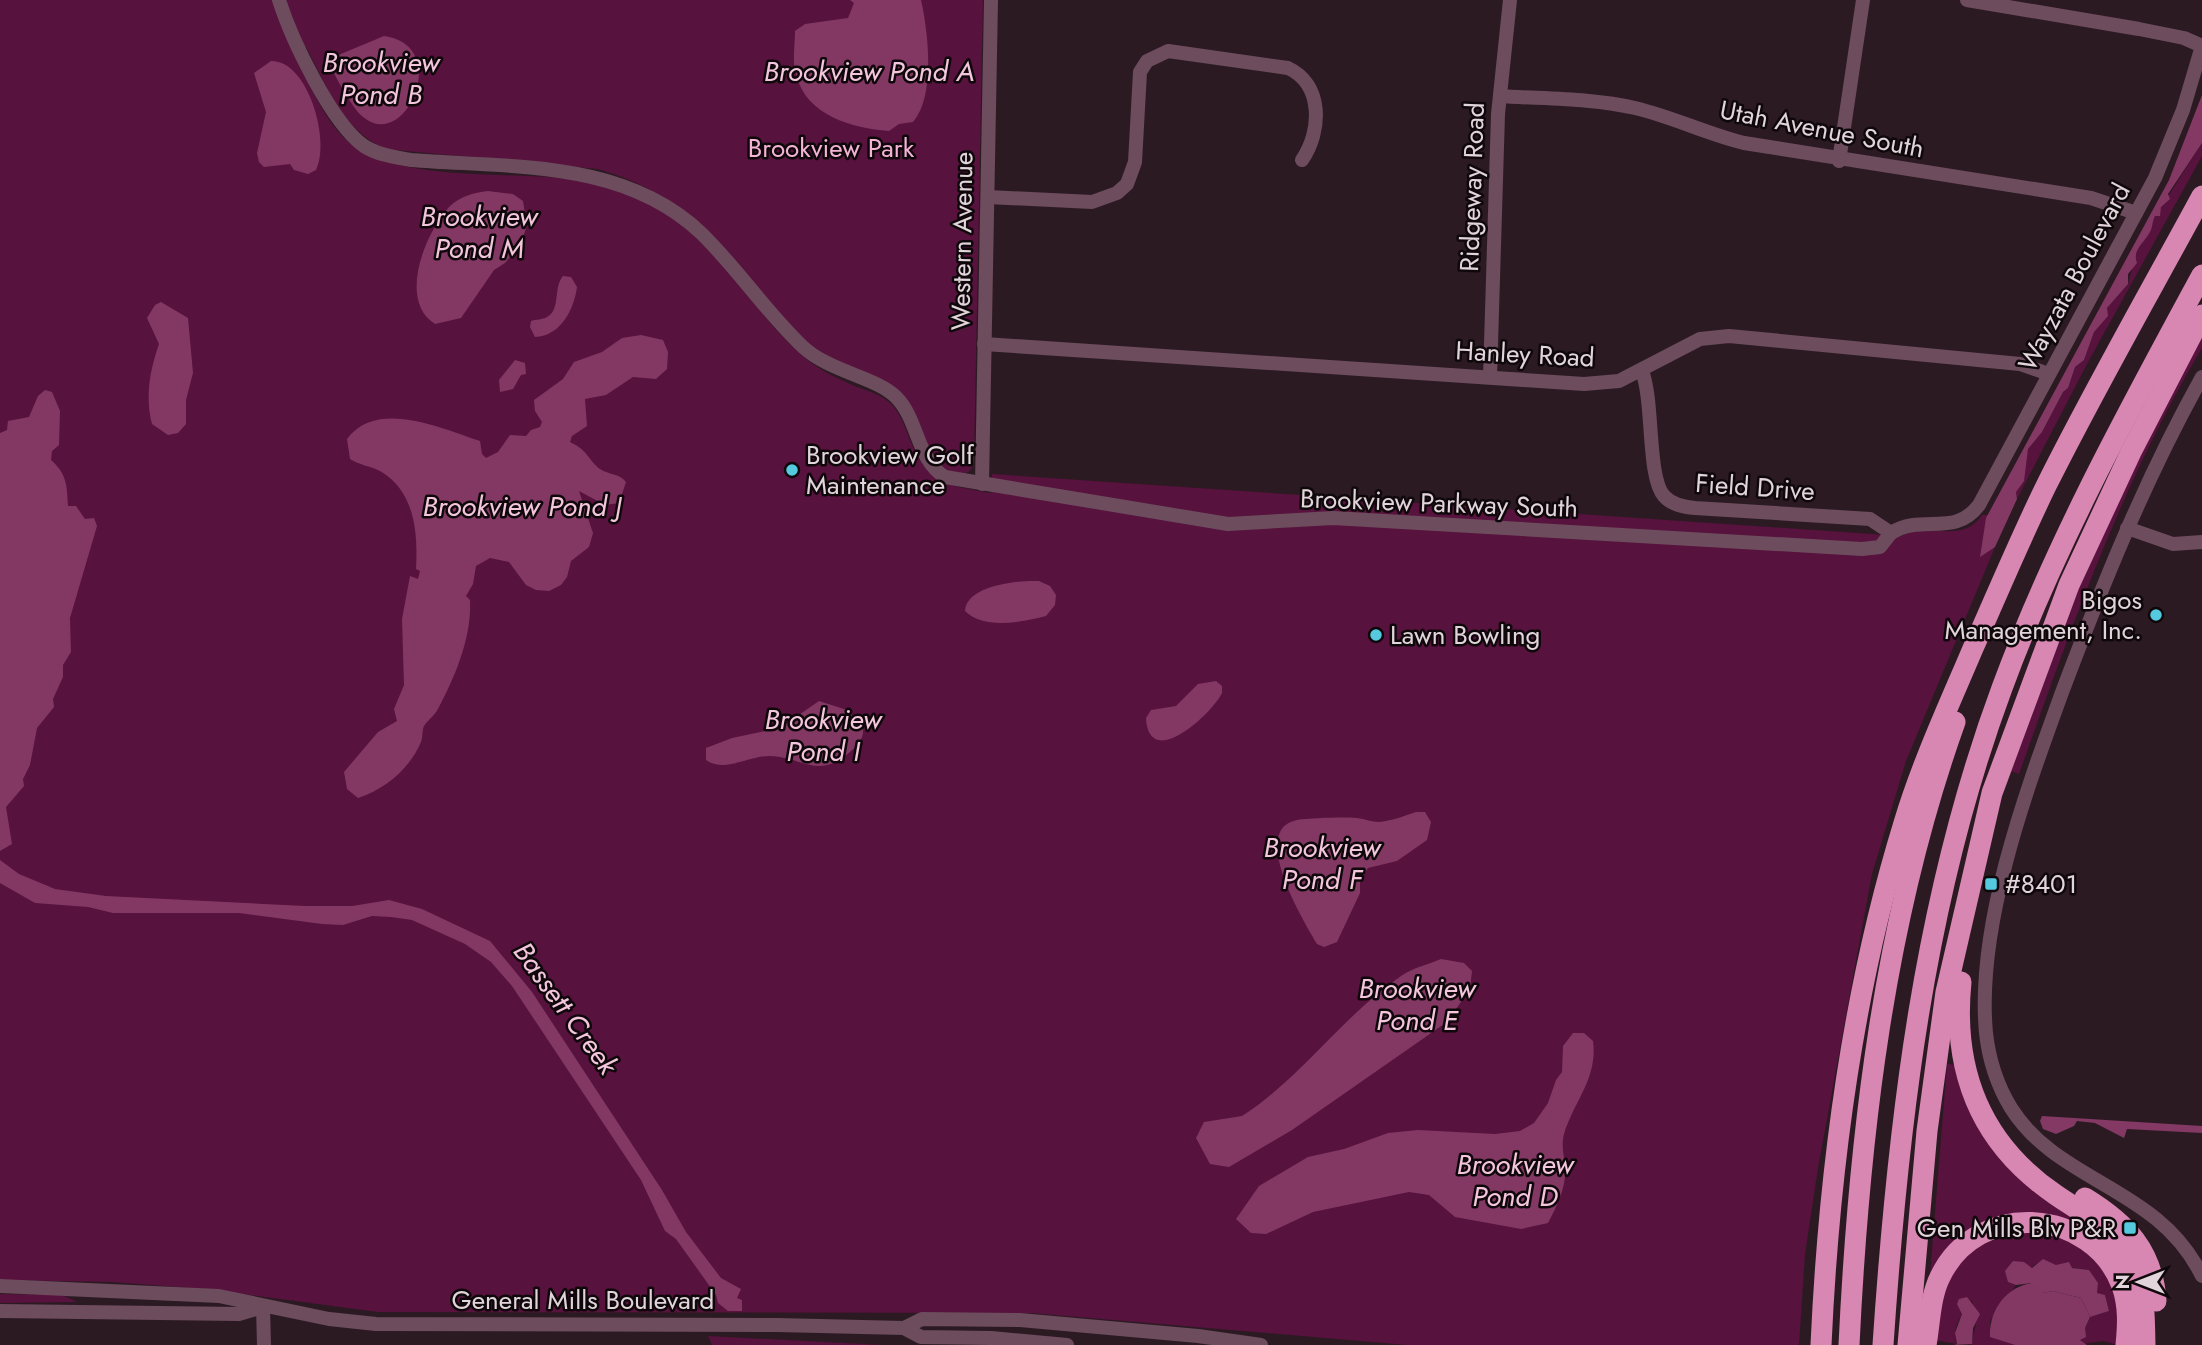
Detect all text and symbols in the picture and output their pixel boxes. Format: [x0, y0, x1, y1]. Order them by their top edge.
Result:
water label: Brookview Pond B [322, 42, 441, 115]
water label: Brookview Pond A [764, 51, 974, 92]
street label: Utah Avenue South [1717, 91, 1927, 167]
street label: Ridgeway Road [1450, 102, 1494, 272]
park label: Brookview Park [748, 129, 915, 167]
street label: Western Avenue [941, 151, 983, 331]
street label: Wayzata Boulevard [2008, 176, 2140, 378]
water label: Brookview Pond M [420, 196, 539, 269]
street label: Hanley Road [1455, 331, 1595, 377]
place label: Brookview Golf Maintenance [806, 436, 974, 504]
marker: Brookview Golf Maintenance [784, 462, 800, 478]
street label: Field Drive [1694, 464, 1816, 510]
street label: Brookview Parkway South [1299, 479, 1579, 527]
water label: Brookview Pond J [422, 486, 622, 527]
place label: Bigos Management, Inc. [1944, 581, 2142, 649]
marker: Bigos Management, Inc. [2148, 607, 2164, 623]
place label: Lawn Bowling [1390, 616, 1540, 654]
marker: Lawn Bowling [1368, 627, 1384, 643]
water label: Brookview Pond I [764, 699, 883, 772]
water label: Brookview Pond F [1263, 827, 1382, 900]
place label: #8401 [2005, 865, 2077, 903]
marker: #8401 [1983, 876, 1999, 892]
water label: Bassett Creek [503, 933, 628, 1084]
water label: Brookview Pond E [1358, 968, 1477, 1041]
water label: Brookview Pond D [1456, 1144, 1575, 1217]
place label: Gen Mills Blv P&R [1917, 1209, 2116, 1247]
marker: Gen Mills Blv P&R [2122, 1220, 2138, 1236]
north arrow [2104, 1247, 2174, 1317]
text: N [2109, 1274, 2136, 1290]
street label: General Mills Boulevard [452, 1281, 714, 1319]

